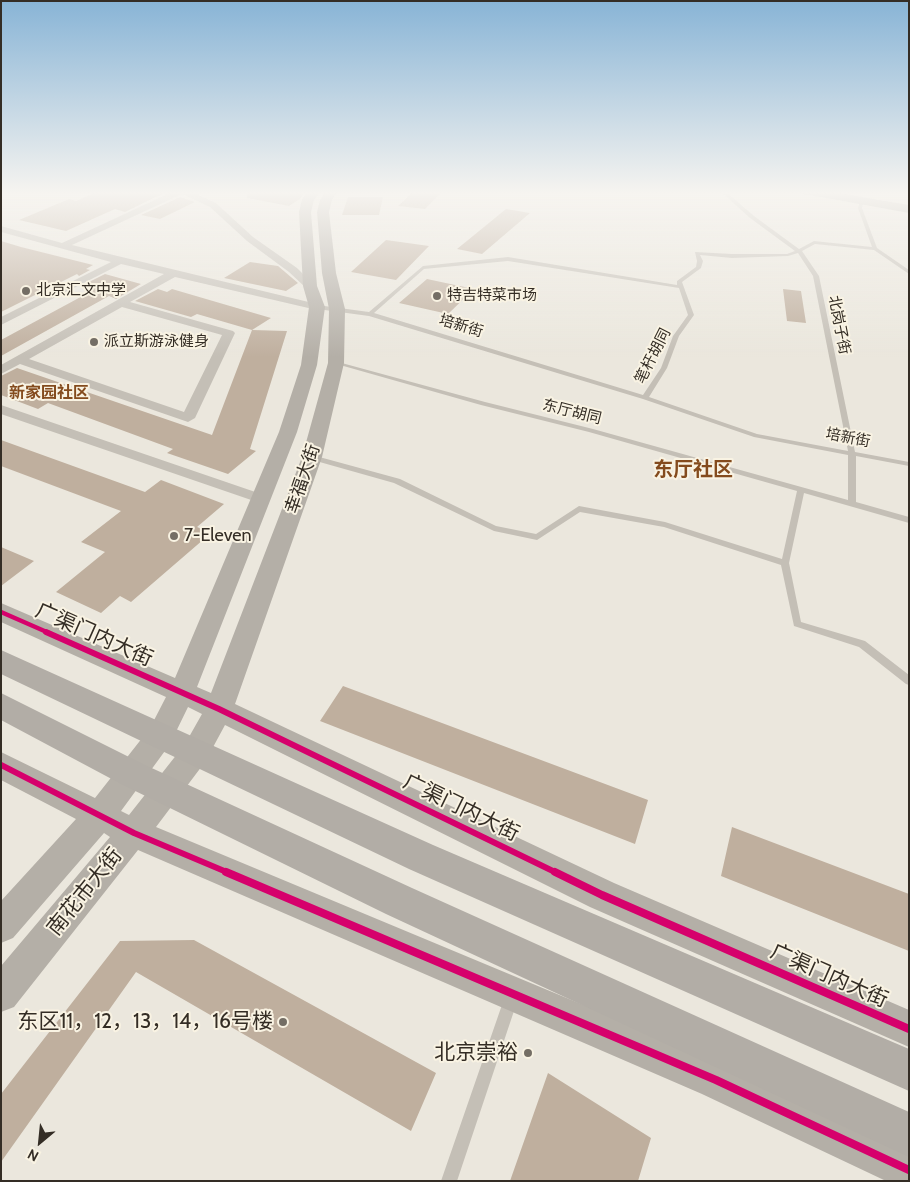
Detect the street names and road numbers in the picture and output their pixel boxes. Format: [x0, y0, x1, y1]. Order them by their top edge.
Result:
street label: 北岗子街 [824, 294, 854, 356]
street label: 培新街 [437, 311, 485, 341]
street label: 笔杆胡同 [631, 325, 675, 387]
street label: 东厅胡同 [541, 396, 603, 428]
street label: 培新街 [824, 425, 872, 451]
street label: 幸福大街 [281, 441, 325, 517]
street label: 广渠门内大街 [31, 598, 157, 672]
street label: 广渠门内大街 [399, 769, 523, 847]
street label: 南花市大街 [42, 843, 128, 941]
street label: 广渠门内大街 [766, 939, 892, 1013]

